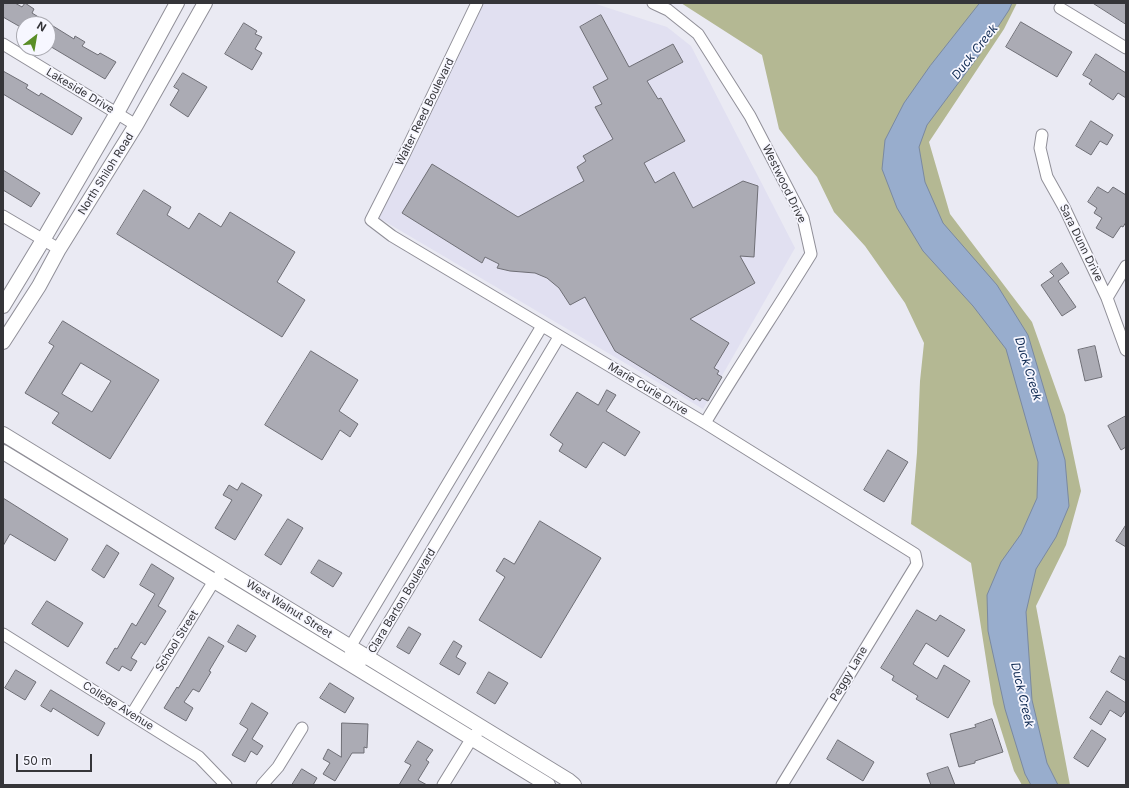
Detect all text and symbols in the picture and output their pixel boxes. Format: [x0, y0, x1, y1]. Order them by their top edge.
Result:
north arrow [16, 16, 56, 56]
text: N [34, 18, 49, 35]
water label: Duck Creek [949, 22, 1001, 82]
street label: Walter Reed Boulevard [393, 56, 457, 168]
street label: Lakeside Drive [44, 66, 116, 116]
street label: North Shiloh Road [75, 131, 137, 217]
street label: Westwood Drive [759, 143, 809, 225]
street label: Sara Dunn Drive [1057, 202, 1105, 284]
water label: Duck Creek [1011, 335, 1045, 403]
street label: Marie Curie Drive [606, 360, 690, 418]
street label: Clara Barton Boulevard [365, 546, 439, 656]
street label: West Walnut Street [244, 577, 334, 641]
street label: School Street [153, 608, 201, 674]
street label: Peggy Lane [828, 644, 870, 704]
water label: Duck Creek [1008, 661, 1036, 729]
street label: College Avenue [80, 679, 156, 733]
scale bar [18, 746, 94, 772]
text: 50 m [23, 753, 52, 768]

